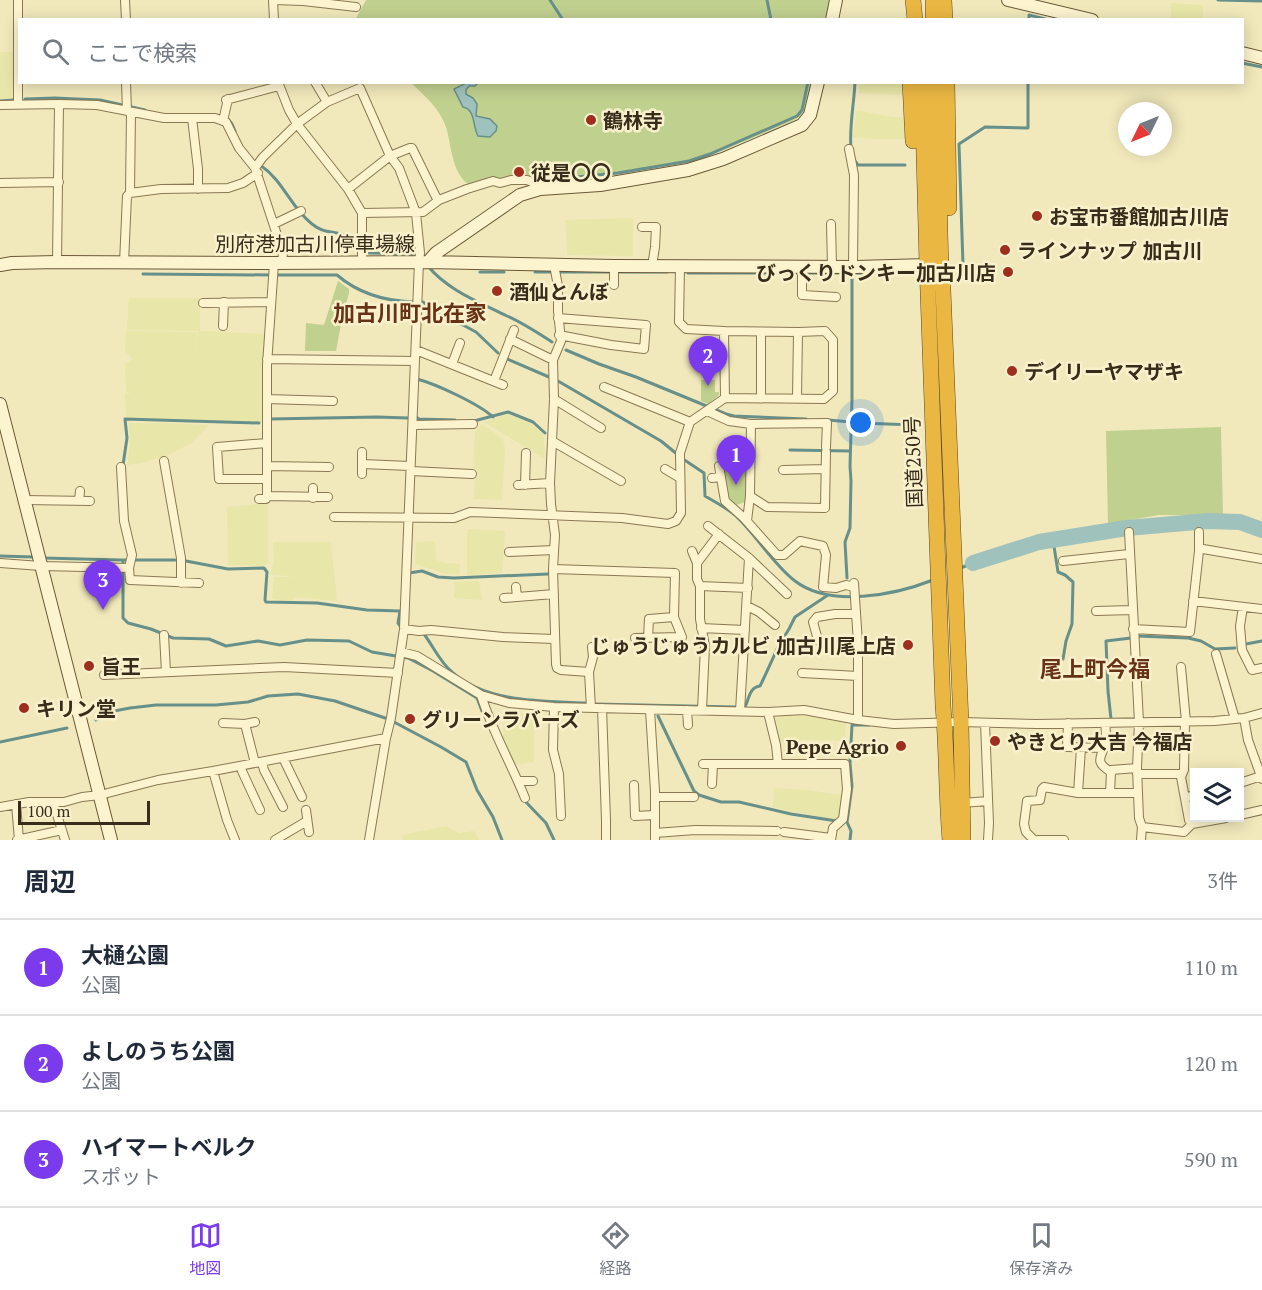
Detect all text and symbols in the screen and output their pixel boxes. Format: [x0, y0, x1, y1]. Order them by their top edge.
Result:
search box [18, 18, 1244, 84]
icon: search [39, 35, 72, 68]
text: ここで検索 [87, 38, 197, 67]
north arrow [1118, 102, 1172, 156]
place label: 鶴林寺 [603, 107, 663, 134]
marker: 鶴林寺 [584, 113, 598, 127]
place label: 従是〇〇 [531, 159, 611, 186]
marker: 従是〇〇 [512, 165, 526, 179]
place label: お宝市番館加古川店 [1049, 203, 1229, 230]
marker: お宝市番館加古川店 [1030, 209, 1044, 223]
street label: 別府港加古川停車場線 [215, 230, 415, 257]
place label: ラインナップ 加古川 [1017, 237, 1202, 264]
marker: ラインナップ 加古川 [998, 243, 1012, 257]
place label: びっくりドンキー加古川店 [756, 259, 996, 286]
marker: びっくりドンキー加古川店 [1001, 265, 1015, 279]
place label: 酒仙とんぼ [509, 278, 609, 305]
marker: 酒仙とんぼ [490, 284, 504, 298]
district label: 加古川町北在家 [333, 298, 487, 327]
pin: 2 [688, 336, 728, 386]
place label: デイリーヤマザキ [1024, 358, 1184, 385]
marker: デイリーヤマザキ [1005, 364, 1019, 378]
your location [846, 408, 875, 437]
street label: 国道250号 [898, 416, 928, 508]
pin: 1 [716, 436, 756, 485]
pin: 3 [84, 560, 122, 610]
place label: じゅうじゅうカルビ 加古川尾上店 [591, 632, 896, 659]
marker: じゅうじゅうカルビ 加古川尾上店 [901, 638, 915, 652]
place label: 旨王 [101, 653, 141, 680]
district label: 尾上町今福 [1040, 654, 1150, 683]
marker: 旨王 [82, 659, 96, 673]
place label: キリン堂 [36, 695, 116, 722]
marker: キリン堂 [17, 701, 31, 715]
place label: グリーンラバーズ [422, 706, 580, 733]
marker: グリーンラバーズ [403, 712, 417, 726]
place label: やきとり大吉 今福店 [1007, 728, 1192, 755]
place label: Pepe Agrio [786, 733, 889, 760]
marker: やきとり大吉 今福店 [988, 734, 1002, 748]
marker: Pepe Agrio [894, 739, 908, 753]
map controls [1190, 768, 1244, 822]
button: layers [1190, 768, 1244, 822]
scale bar [18, 798, 150, 826]
text: 100 m [27, 800, 70, 822]
text: 周辺 [24, 864, 76, 898]
text: 3件 [1207, 867, 1238, 894]
text: 大樋公園 [81, 940, 169, 969]
text: 1 [38, 954, 49, 981]
text: 110 m [1184, 954, 1238, 981]
text: 公園 [81, 971, 121, 998]
text: よしのうち公園 [81, 1036, 235, 1065]
text: 2 [38, 1050, 49, 1077]
text: 120 m [1184, 1050, 1238, 1077]
text: 公園 [81, 1067, 121, 1094]
text: ハイマートベルク [81, 1132, 257, 1161]
text: 3 [38, 1146, 49, 1173]
text: 590 m [1184, 1146, 1238, 1173]
text: スポット [81, 1163, 161, 1190]
tab: 地図 [189, 1219, 222, 1279]
tab: 経路 [599, 1219, 632, 1279]
tab: 保存済み [1009, 1219, 1073, 1279]

